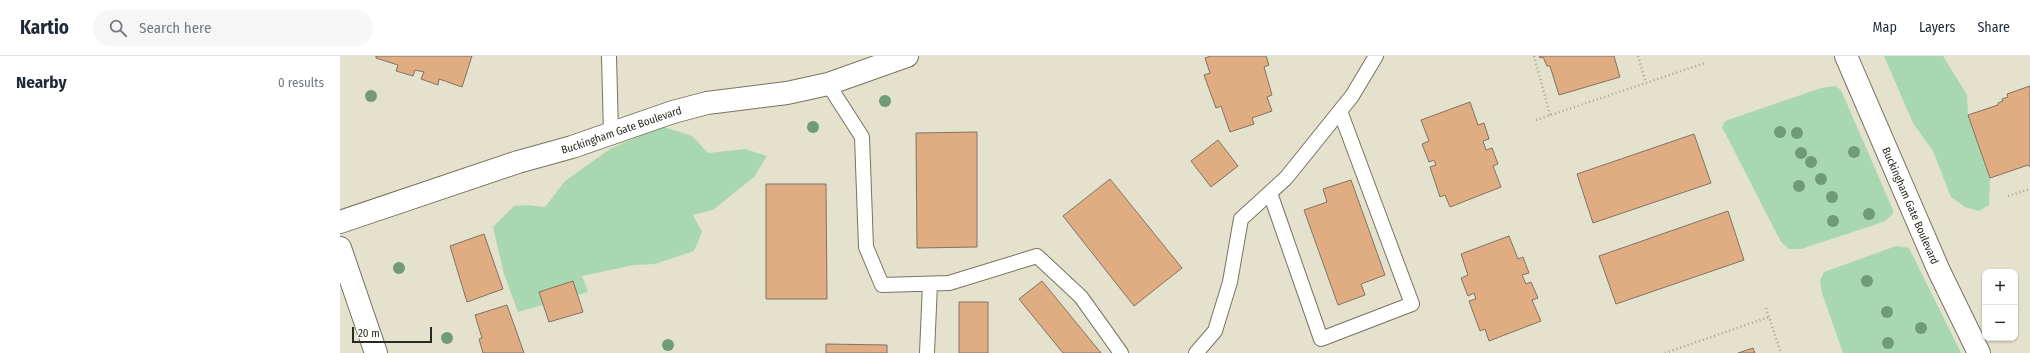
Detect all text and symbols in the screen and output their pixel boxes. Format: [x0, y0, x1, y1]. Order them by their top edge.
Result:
search box [93, 10, 373, 46]
text: Kartio [20, 16, 69, 39]
icon: search [107, 17, 129, 39]
text: Search here [139, 19, 211, 37]
text: Map [1873, 19, 1897, 36]
text: Layers [1919, 19, 1955, 36]
text: Share [1977, 19, 2010, 36]
text: Nearby [16, 72, 67, 93]
text: 0 results [278, 75, 324, 90]
street label: Buckingham Gate Boulevard [560, 104, 683, 157]
street label: Buckingham Gate Boulevard [1879, 145, 1941, 266]
map controls [1982, 269, 2018, 341]
button: + [1982, 269, 2018, 305]
button: − [1982, 305, 2018, 341]
scale bar [352, 325, 432, 344]
text: 20 m [358, 327, 380, 340]

